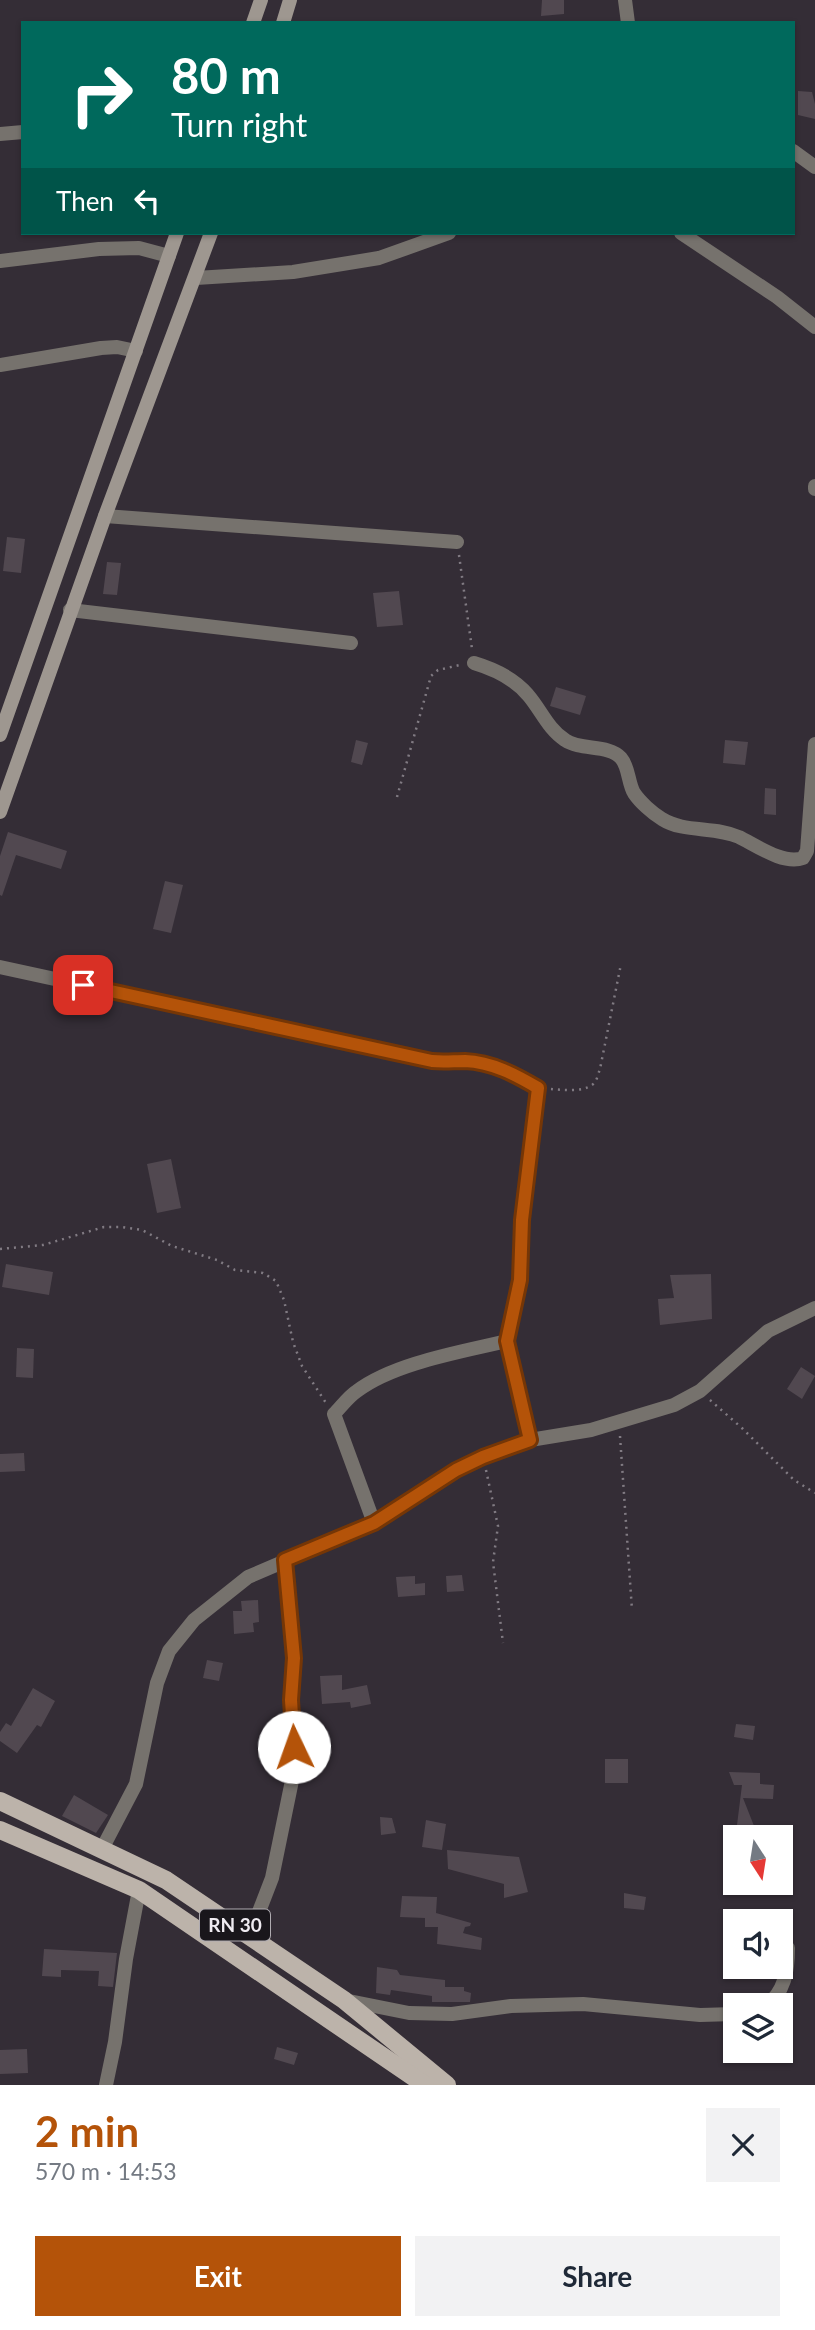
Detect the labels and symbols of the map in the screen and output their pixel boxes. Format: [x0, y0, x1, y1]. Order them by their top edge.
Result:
pin [53, 955, 113, 1015]
position arrow [257, 1710, 331, 1784]
north arrow [723, 1825, 793, 1895]
road number: RN 30 [200, 1910, 270, 1940]

